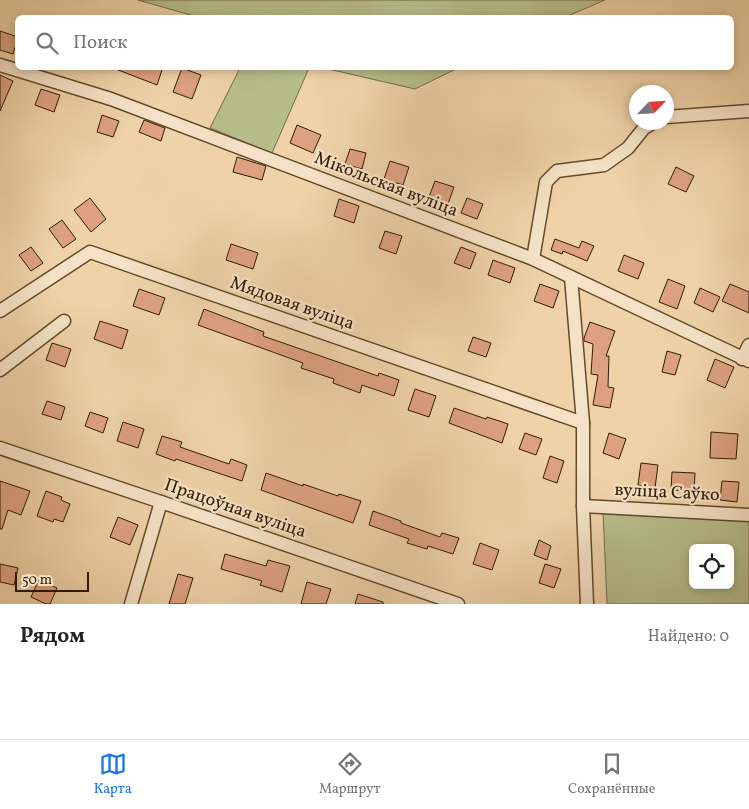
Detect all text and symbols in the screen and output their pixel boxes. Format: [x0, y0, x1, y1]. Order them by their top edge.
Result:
search box [15, 15, 734, 70]
icon: search [33, 29, 61, 57]
text: Поиск [73, 30, 127, 56]
north arrow [629, 85, 674, 130]
street label: Мікольская вуліца [310, 146, 462, 224]
street label: Мядовая вуліца [226, 271, 358, 337]
street label: Працоўная вуліца [161, 473, 309, 545]
street label: вуліца Саўко [614, 478, 720, 508]
map controls [689, 544, 734, 589]
button: locate [689, 544, 734, 589]
scale bar [15, 569, 89, 592]
text: 50 m [22, 571, 52, 590]
text: Рядом [20, 622, 85, 651]
text: Найдено: 0 [648, 626, 729, 648]
tab: Карта [94, 750, 132, 799]
tab: Маршрут [319, 750, 381, 799]
tab: Сохранённые [568, 750, 655, 799]

